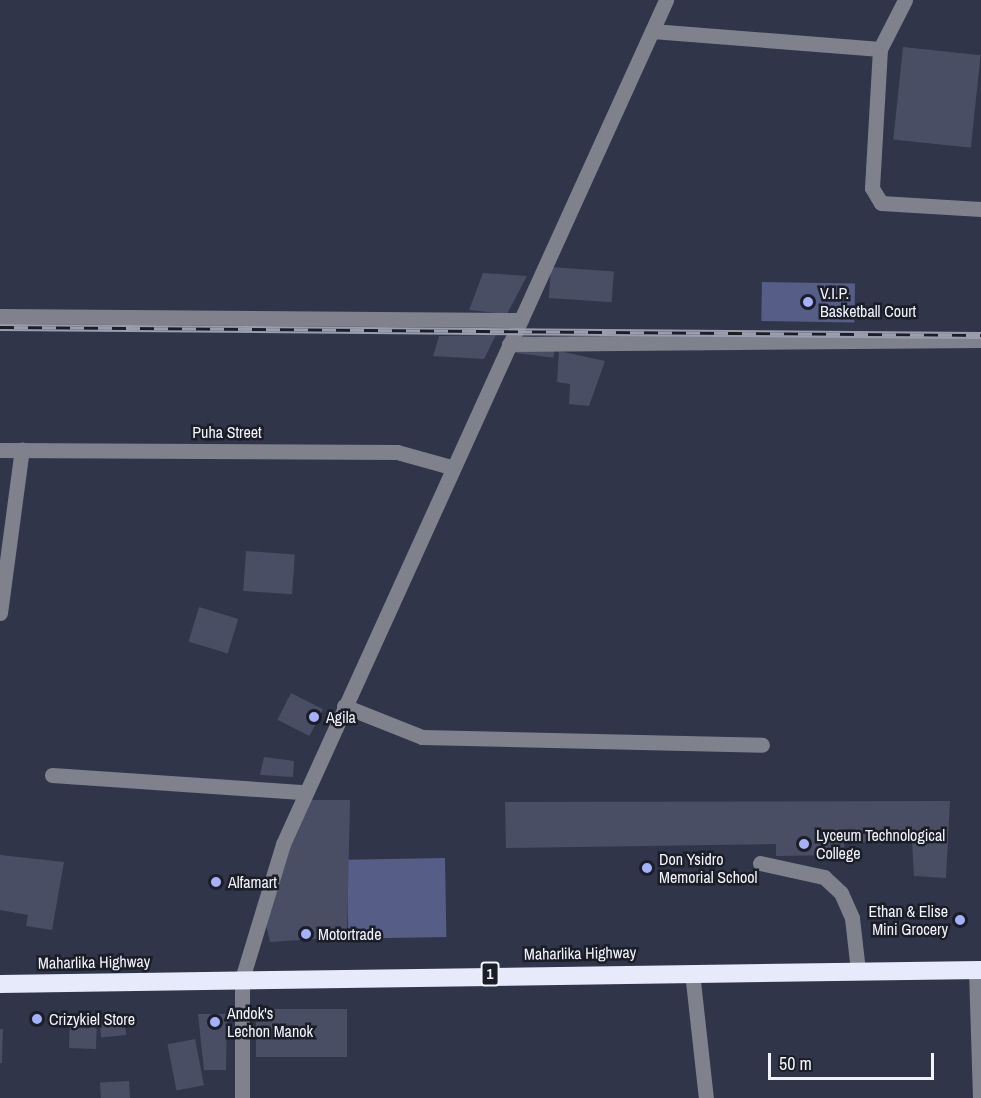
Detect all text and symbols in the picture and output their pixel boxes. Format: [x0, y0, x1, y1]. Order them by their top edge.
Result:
place label: V.I.P. Basketball Court [820, 283, 916, 321]
marker: V.I.P. Basketball Court [801, 295, 815, 309]
street label: Puha Street [192, 422, 262, 442]
place label: Agila [326, 707, 356, 727]
marker: Agila [307, 710, 321, 724]
place label: Lyceum Technological College [816, 825, 945, 863]
marker: Lyceum Technological College [797, 837, 811, 851]
place label: Don Ysidro Memorial School [659, 849, 757, 887]
marker: Don Ysidro Memorial School [640, 861, 654, 875]
place label: Alfamart [228, 872, 277, 892]
marker: Alfamart [209, 875, 223, 889]
place label: Ethan & Elise Mini Grocery [868, 901, 948, 939]
marker: Ethan & Elise Mini Grocery [953, 913, 967, 927]
place label: Motortrade [318, 924, 381, 944]
marker: Motortrade [299, 927, 313, 941]
street label: Maharlika Highway [524, 942, 636, 964]
street label: Maharlika Highway [38, 951, 150, 973]
road number: 1 [480, 962, 500, 986]
place label: Andok's Lechon Manok [227, 1003, 313, 1041]
place label: Crizykiel Store [49, 1009, 135, 1029]
marker: Crizykiel Store [30, 1012, 44, 1026]
marker: Andok's Lechon Manok [208, 1015, 222, 1029]
scale bar [771, 1041, 938, 1079]
text: 50 m [779, 1051, 812, 1076]

